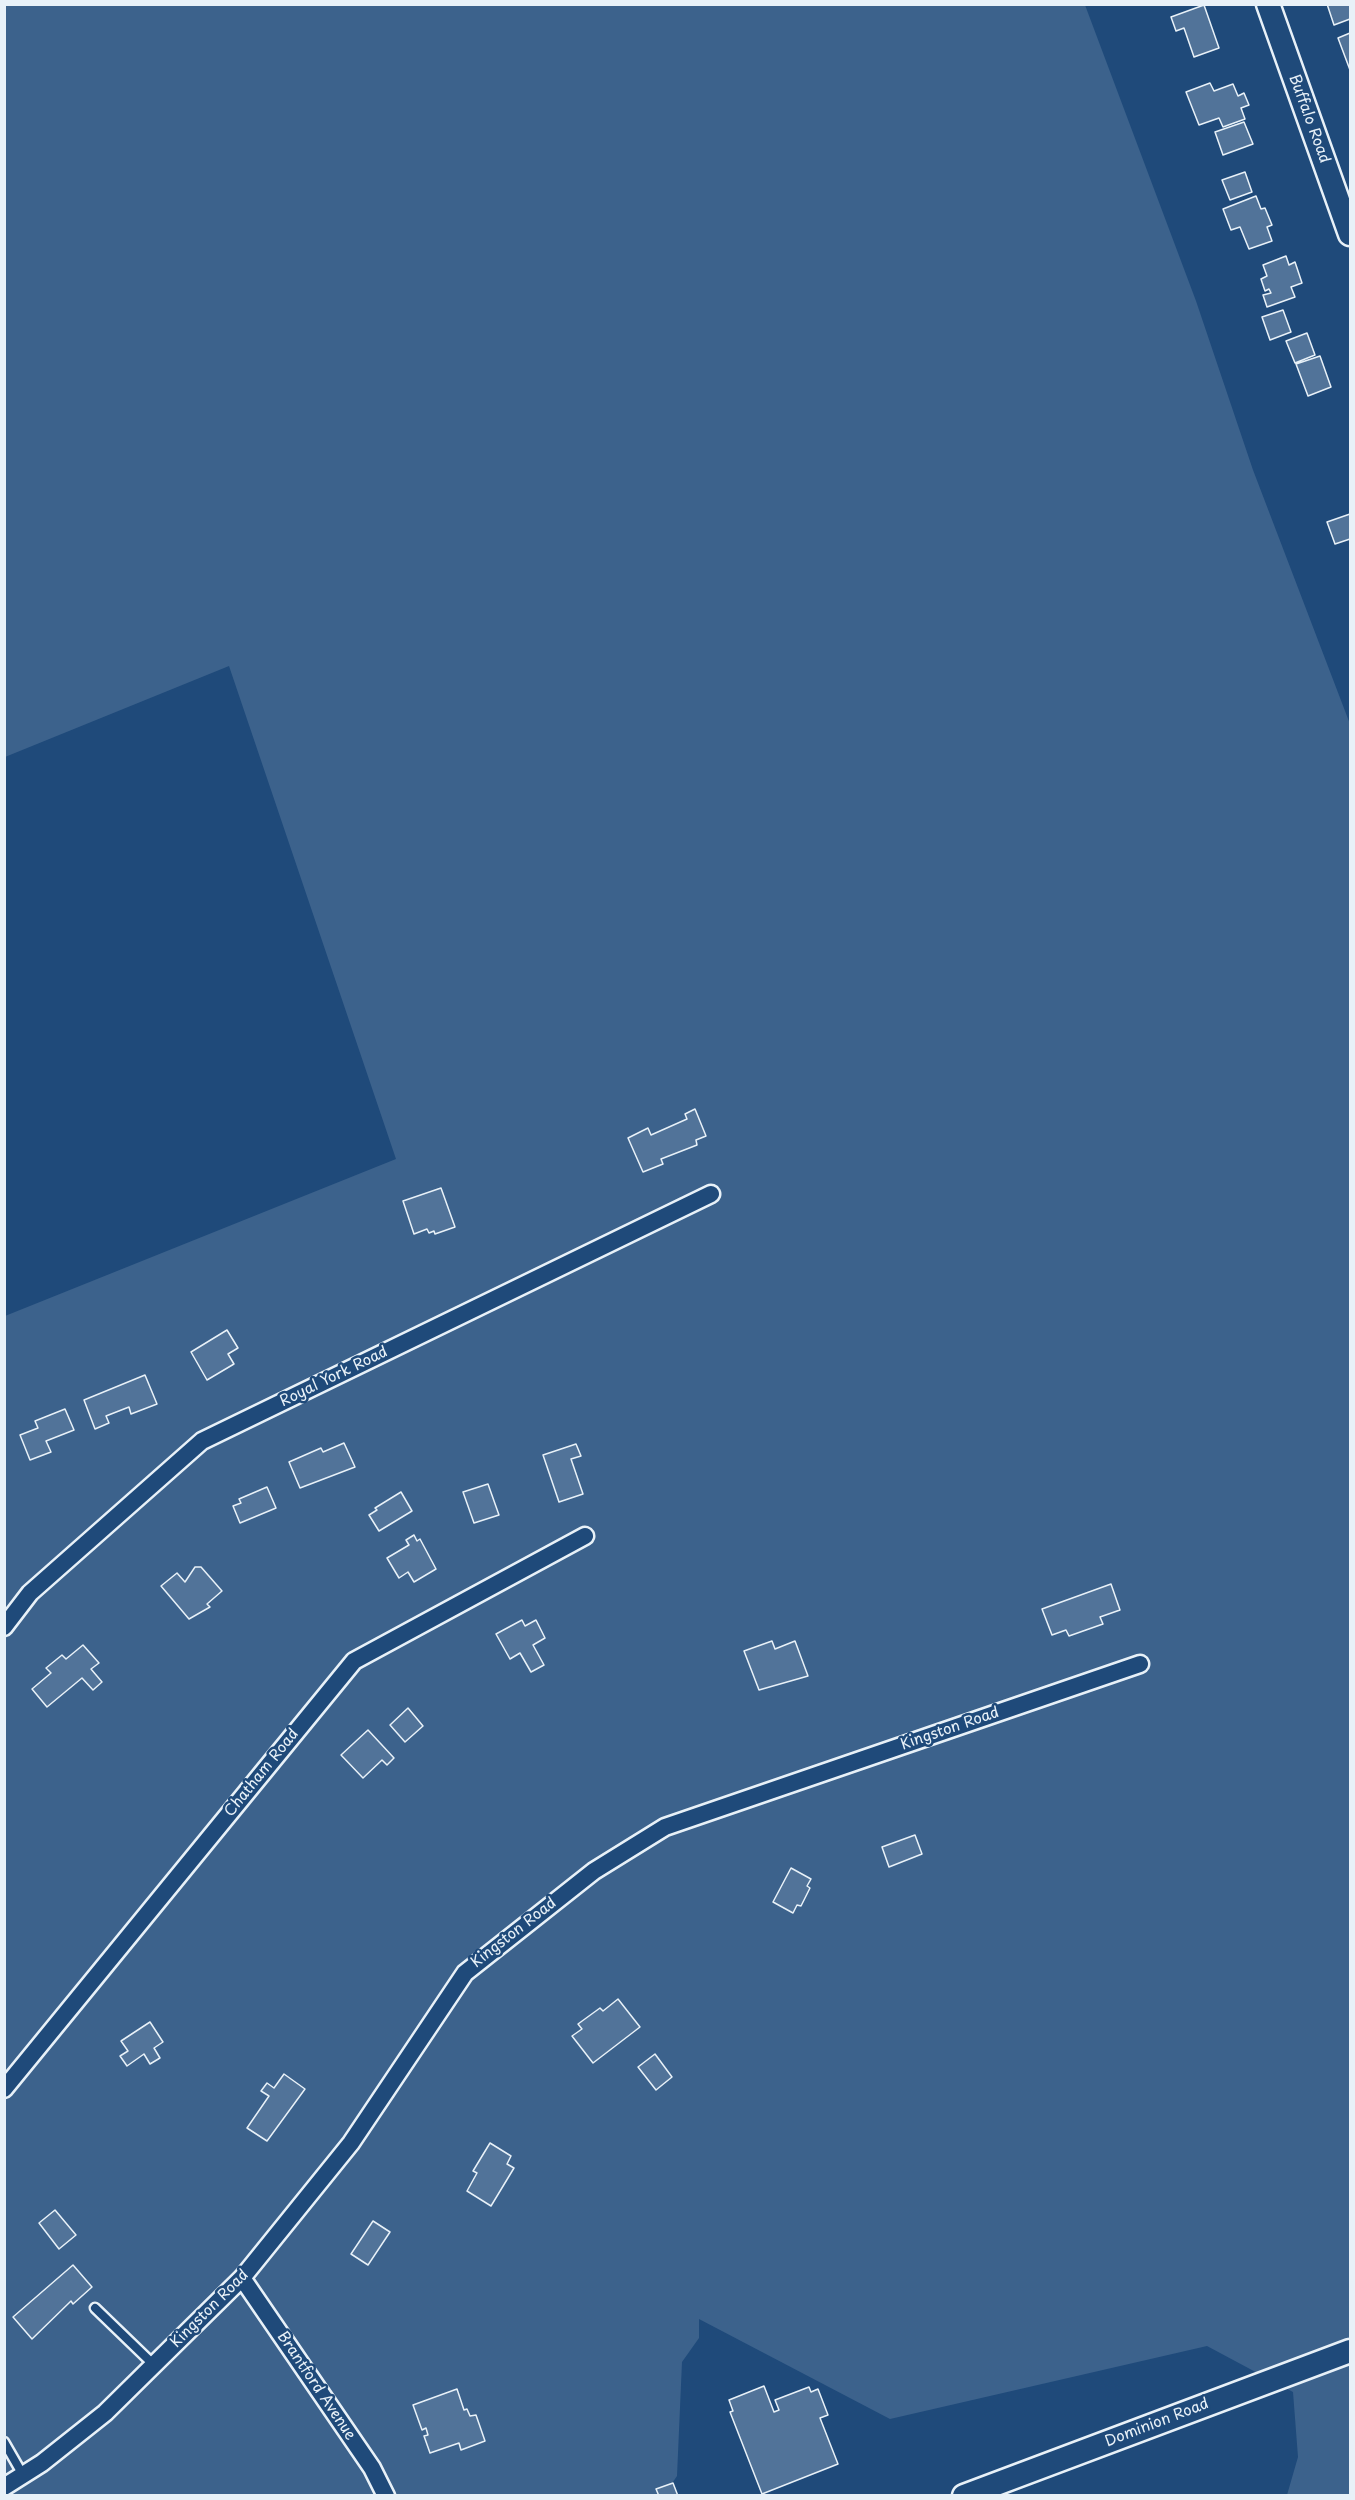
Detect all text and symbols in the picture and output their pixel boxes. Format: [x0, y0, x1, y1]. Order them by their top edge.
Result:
street label: Buffalo Road [1285, 72, 1333, 166]
street label: Royal York Road [277, 1343, 391, 1411]
street label: Kingston Road [898, 1704, 1002, 1754]
street label: Chatham Road [221, 1726, 303, 1820]
street label: Kingston Road [468, 1894, 560, 1972]
street label: Kingston Road [167, 2266, 253, 2352]
street label: Brantford Avenue [273, 2328, 359, 2444]
street label: Dominion Road [1103, 2395, 1211, 2451]

